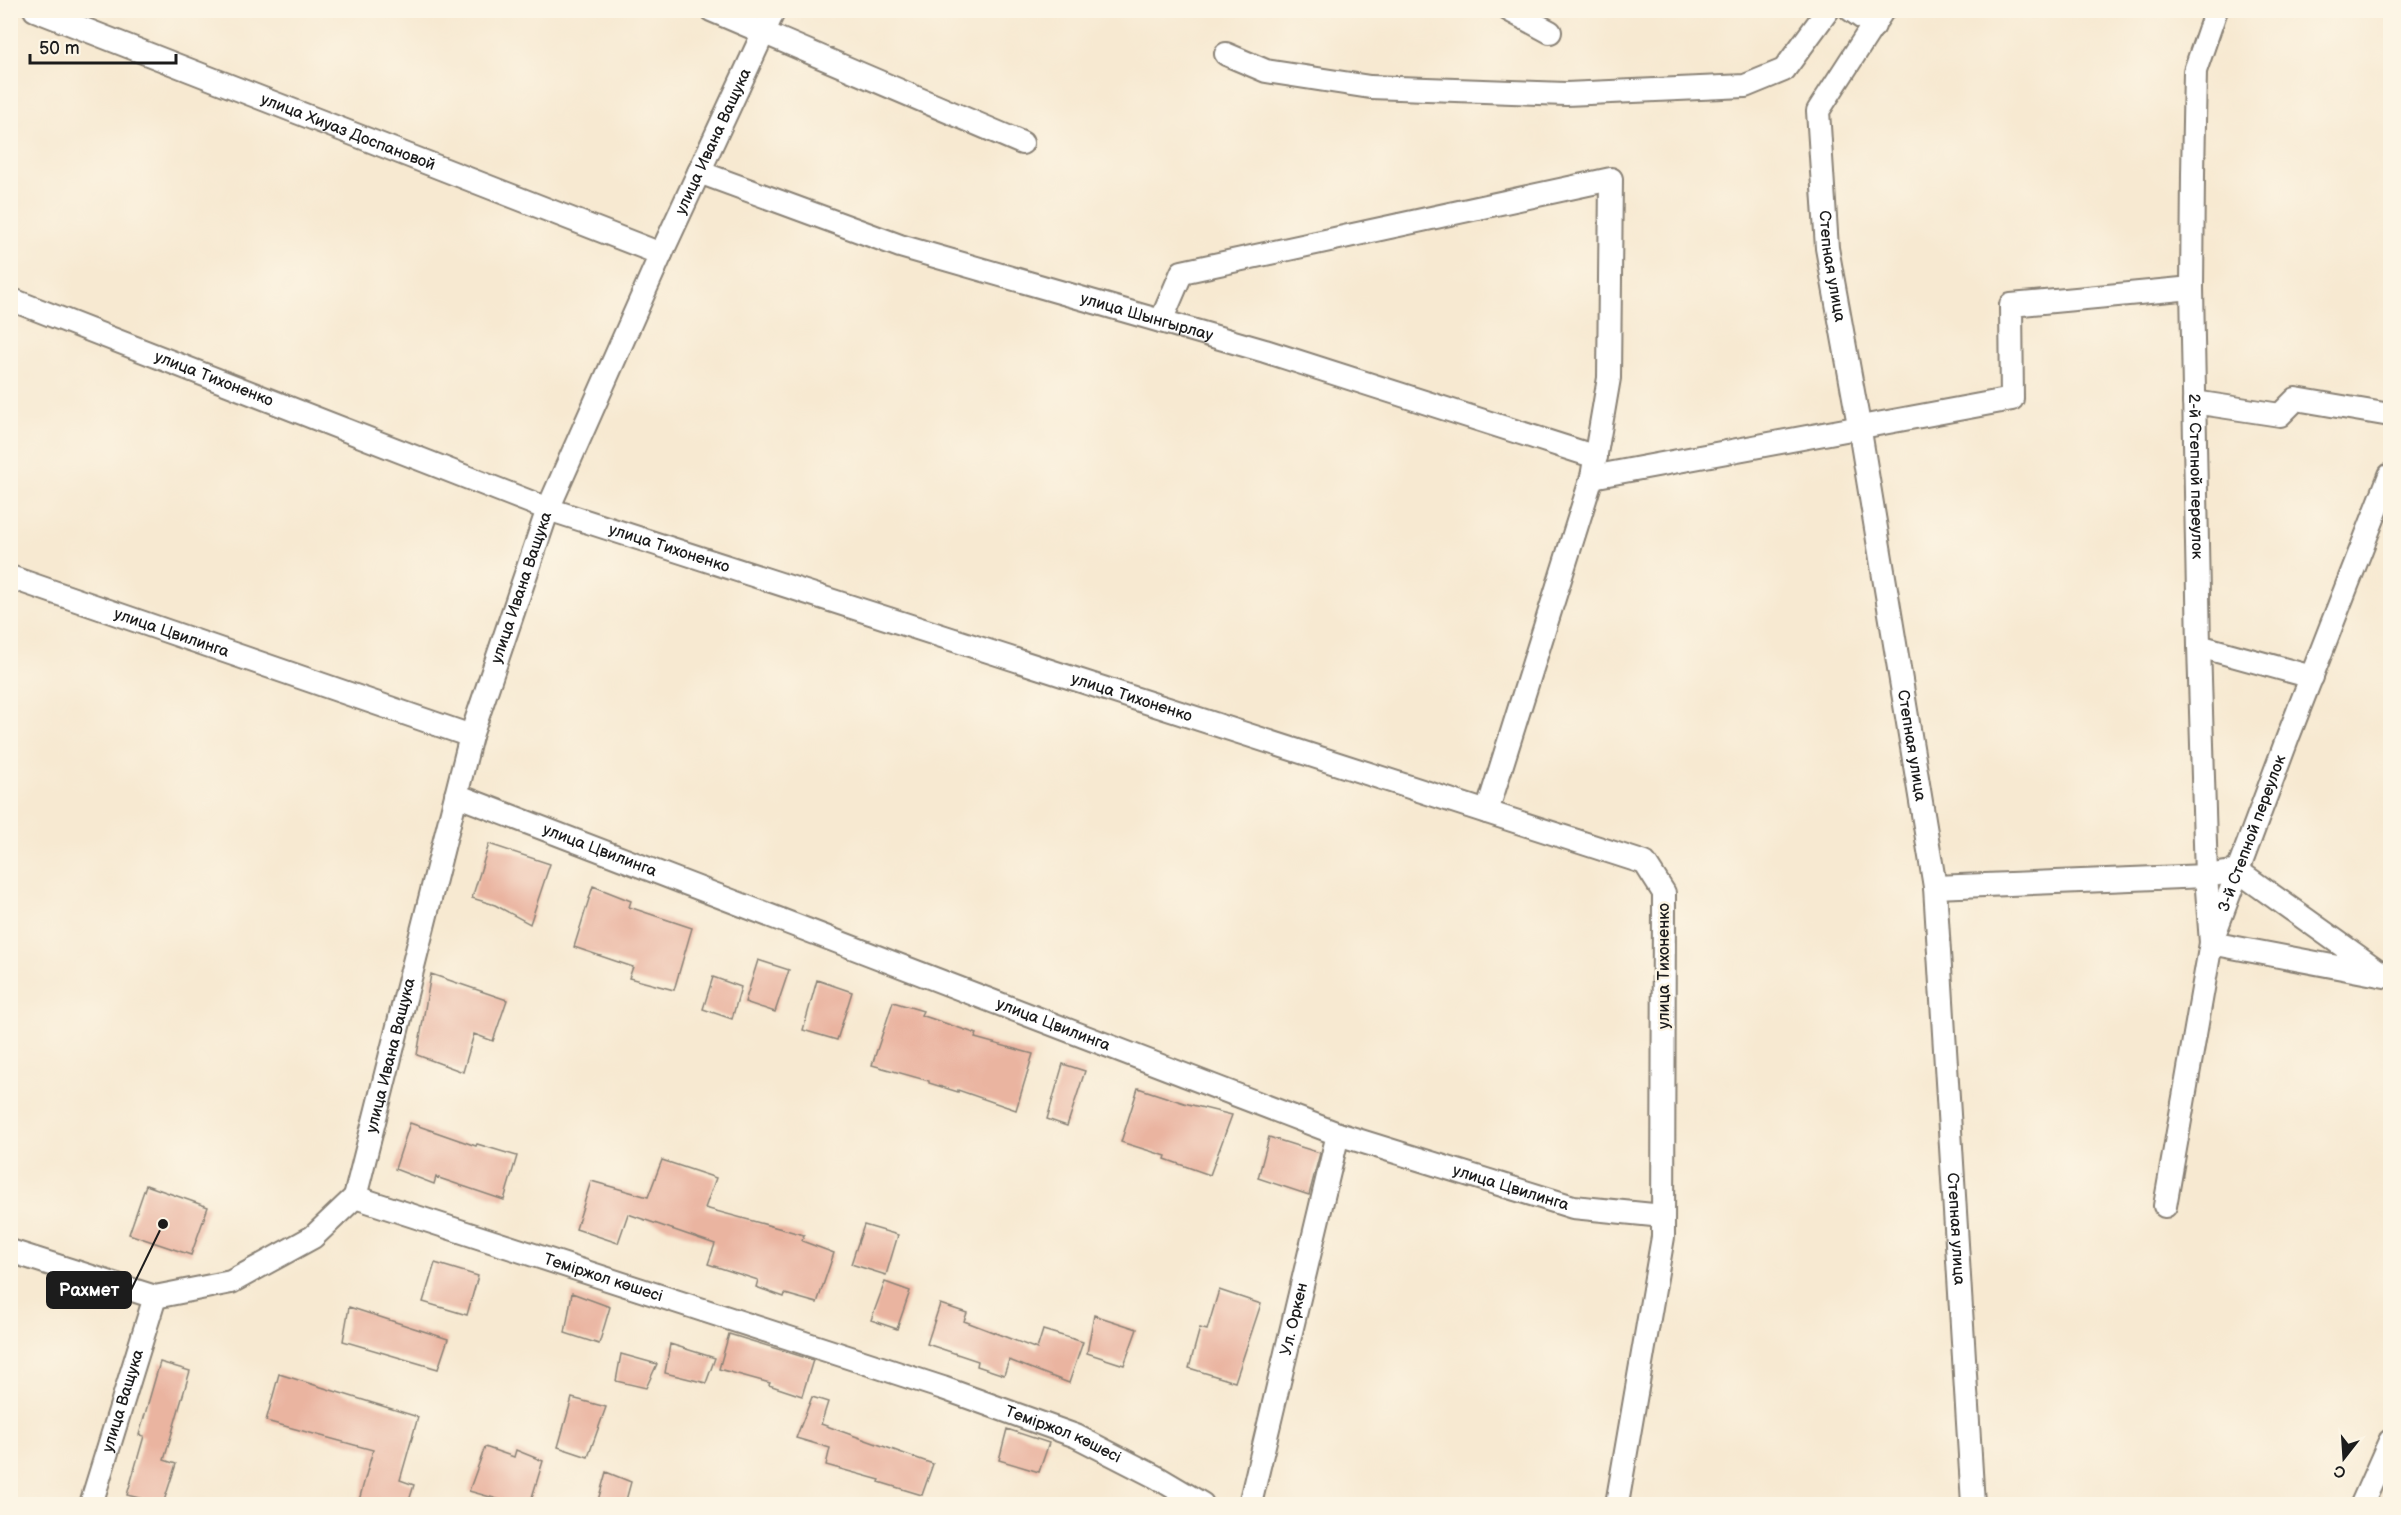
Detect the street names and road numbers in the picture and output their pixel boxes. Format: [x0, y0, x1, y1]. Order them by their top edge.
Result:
street label: улица Ивана Ващука [671, 65, 755, 218]
street label: улица Хиуаз Доспановой [258, 89, 438, 175]
street label: Степная улица [1815, 210, 1850, 324]
street label: улица Шынгырлау [1078, 289, 1216, 345]
street label: улица Тихоненко [152, 347, 276, 410]
street label: 2-й Степной переулок [2185, 393, 2207, 560]
street label: улица Ивана Ващука [487, 509, 556, 666]
street label: улица Тихоненко [606, 520, 732, 577]
street label: улица Цвилинга [112, 604, 232, 662]
street label: улица Тихоненко [1069, 669, 1195, 726]
street label: Степная улица [1893, 688, 1930, 803]
street label: 3-й Степной переулок [2214, 752, 2290, 914]
street label: улица Цвилинга [540, 820, 660, 881]
street label: улица Тихоненко [1655, 903, 1674, 1029]
street label: улица Ивана Ващука [362, 975, 419, 1135]
street label: улица Цвилинга [994, 994, 1114, 1055]
street label: улица Цвилинга [1451, 1161, 1572, 1215]
street label: Степная улица [1943, 1172, 1969, 1286]
street label: Теміржол көшесі [541, 1249, 665, 1306]
street label: Ул. Оркен [1276, 1281, 1312, 1357]
street label: улица Ващука [98, 1347, 148, 1455]
street label: Теміржол көшесі [1002, 1402, 1124, 1467]

